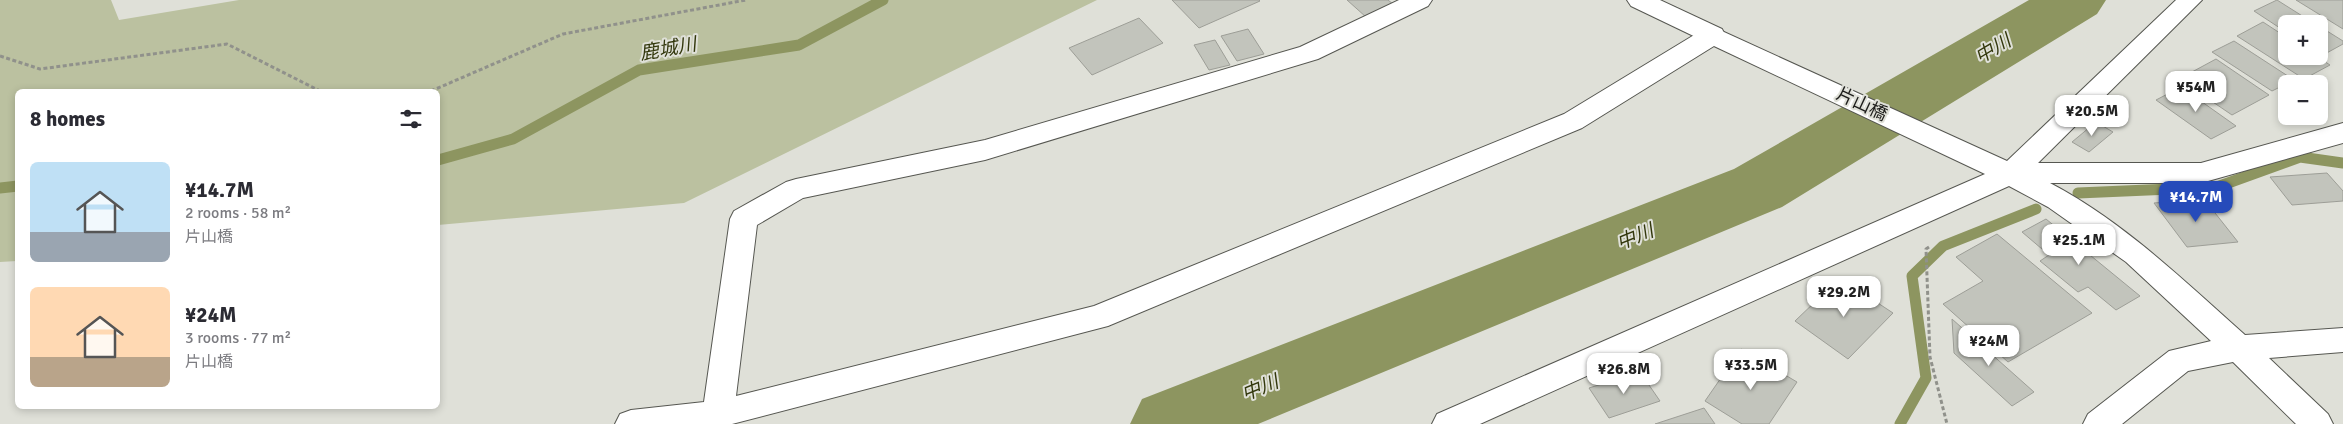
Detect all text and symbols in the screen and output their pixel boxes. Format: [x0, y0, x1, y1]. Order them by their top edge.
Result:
map controls [2278, 15, 2328, 125]
button: + [2278, 15, 2328, 65]
water label: 中川 [1971, 28, 2017, 69]
water label: 鹿城川 [638, 32, 700, 66]
pin: ¥54M [2166, 70, 2226, 113]
button: − [2278, 75, 2328, 125]
text: ¥54M [2176, 77, 2216, 97]
street label: 片山橋 [1833, 83, 1891, 125]
pin: ¥20.5M [2051, 94, 2133, 137]
text: ¥20.5M [2066, 101, 2118, 121]
icon: filters [397, 105, 425, 133]
text: 8 homes [30, 106, 105, 132]
text: ¥14.7M [185, 177, 254, 203]
pin: ¥14.7M [2155, 180, 2237, 223]
icon: home [70, 182, 130, 242]
text: ¥14.7M [2170, 187, 2222, 207]
text: 2 rooms · 58 m² [185, 203, 291, 223]
water label: 中川 [1613, 218, 1659, 255]
pin: ¥25.1M [2038, 224, 2120, 266]
text: 片山橋 [185, 227, 233, 247]
text: ¥25.1M [2053, 230, 2105, 250]
pin: ¥29.2M [1803, 276, 1885, 318]
text: ¥29.2M [1818, 282, 1870, 302]
text: ¥24M [185, 302, 237, 328]
icon: home [70, 307, 130, 367]
pin: ¥24M [1959, 324, 2019, 367]
text: 3 rooms · 77 m² [185, 328, 291, 348]
text: ¥24M [1969, 331, 2009, 351]
pin: ¥33.5M [1710, 348, 1792, 391]
text: 片山橋 [185, 352, 233, 372]
pin: ¥26.8M [1583, 352, 1665, 395]
text: ¥33.5M [1725, 355, 1777, 375]
text: ¥26.8M [1598, 359, 1650, 379]
water label: 中川 [1238, 369, 1284, 406]

